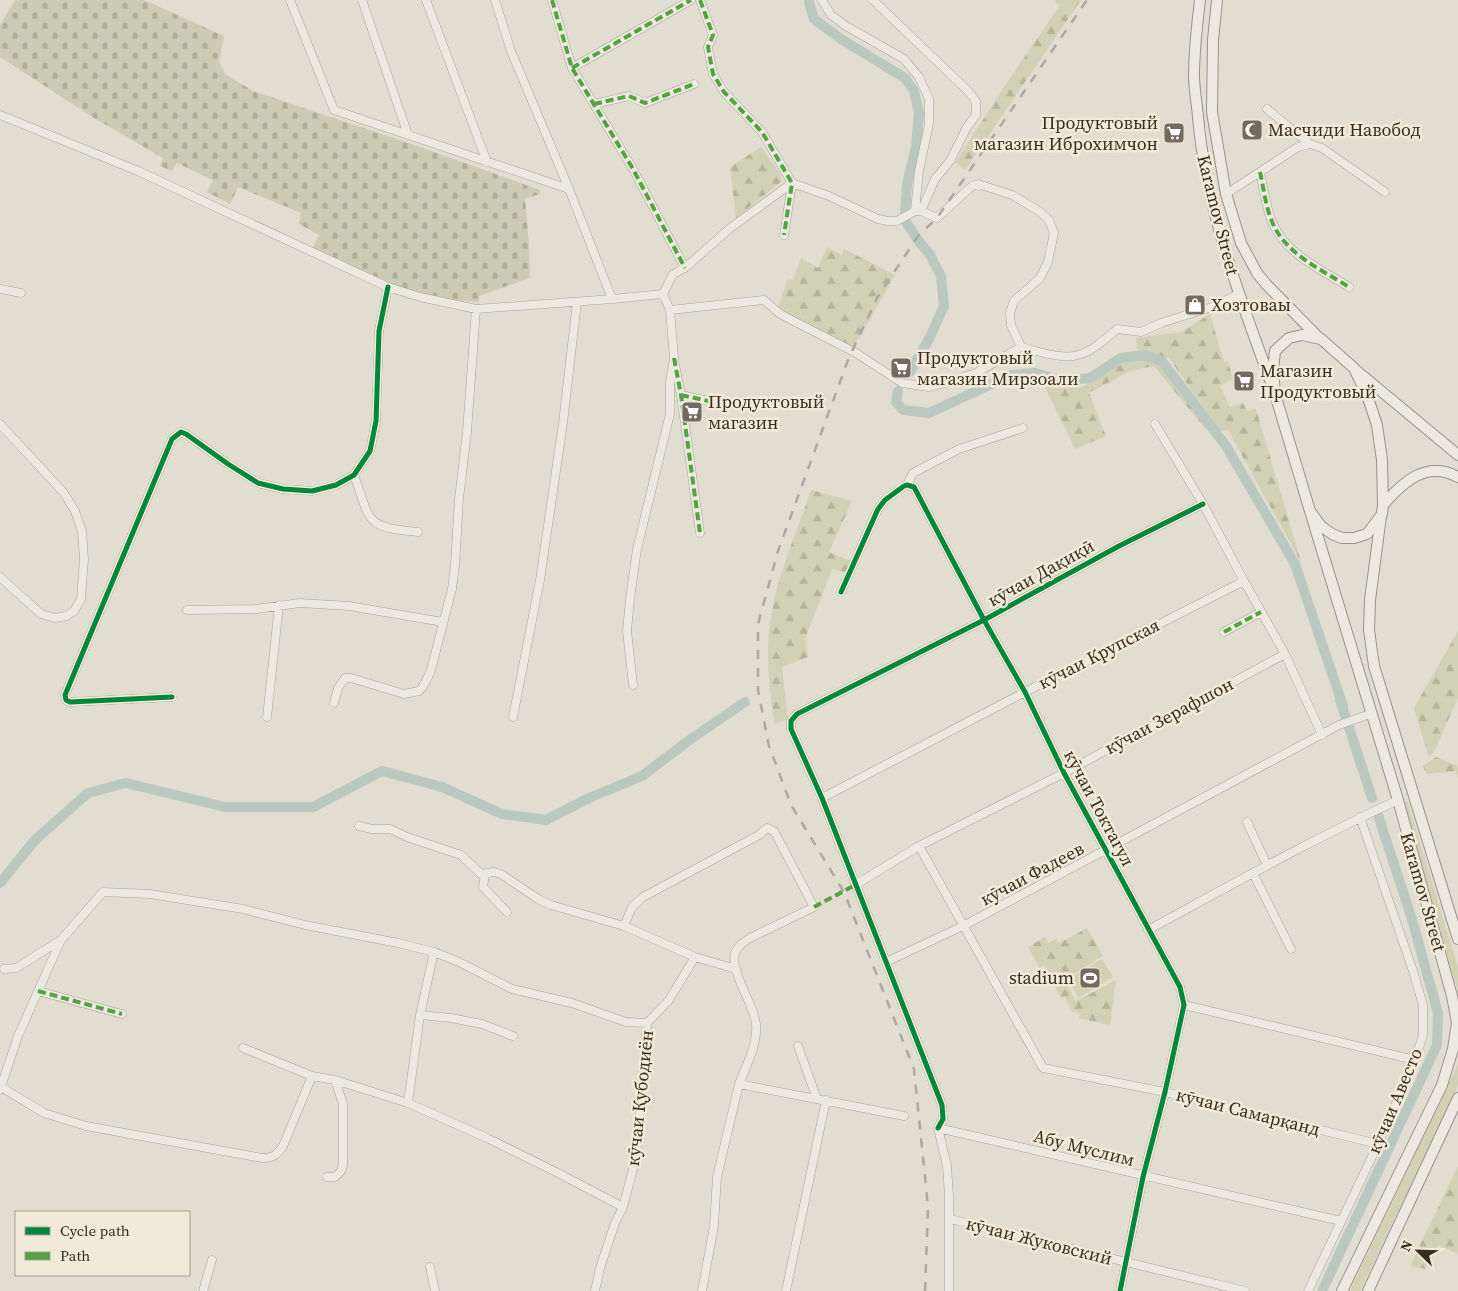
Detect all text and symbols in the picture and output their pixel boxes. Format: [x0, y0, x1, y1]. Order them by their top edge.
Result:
place label: Продуктовый магазин Иброхимчон [974, 110, 1158, 156]
place label: Масчиди Навобод [1268, 117, 1421, 142]
mosque icon: Масчиди Навобод [1240, 118, 1264, 142]
supermarket icon: Продуктовый магазин Иброхимчон [1162, 121, 1186, 145]
street label: Karamov Street [1191, 152, 1246, 278]
place label: Хозтоваы [1211, 292, 1291, 317]
shop icon: Хозтоваы [1183, 293, 1207, 317]
place label: Продуктовый магазин Мирзоали [917, 345, 1079, 391]
supermarket icon: Продуктовый магазин Мирзоали [889, 356, 913, 380]
place label: Магазин Продуктовый [1260, 358, 1376, 404]
supermarket icon: Магазин Продуктовый [1232, 369, 1256, 393]
place label: Продуктовый магазин [708, 389, 824, 435]
supermarket icon: Продуктовый магазин [680, 400, 704, 424]
street label: кӯчаи Дақиқӣ [983, 533, 1099, 612]
street label: кӯчаи Крупская [1034, 612, 1164, 695]
street label: кӯчаи Зерафшон [1100, 671, 1238, 760]
street label: кӯчаи Токтагул [1058, 745, 1141, 870]
street label: Karamov Street [1394, 829, 1453, 955]
street label: кӯчаи Фадеев [975, 836, 1088, 911]
place label: stadium [1009, 965, 1074, 990]
sports icon: stadium [1078, 966, 1102, 990]
street label: кӯчаи Қубодиён [620, 1029, 659, 1167]
street label: кӯчаи Авесто [1361, 1044, 1428, 1158]
street label: кӯчаи Самарқанд [1174, 1082, 1323, 1141]
street label: Абу Муслим [1031, 1123, 1137, 1172]
street label: кӯчаи Жуковский [963, 1210, 1115, 1271]
legend [15, 1211, 190, 1276]
text: Cycle path [60, 1220, 130, 1241]
north arrow [1393, 1226, 1443, 1276]
text: N [1395, 1237, 1417, 1255]
text: Path [60, 1245, 90, 1266]

